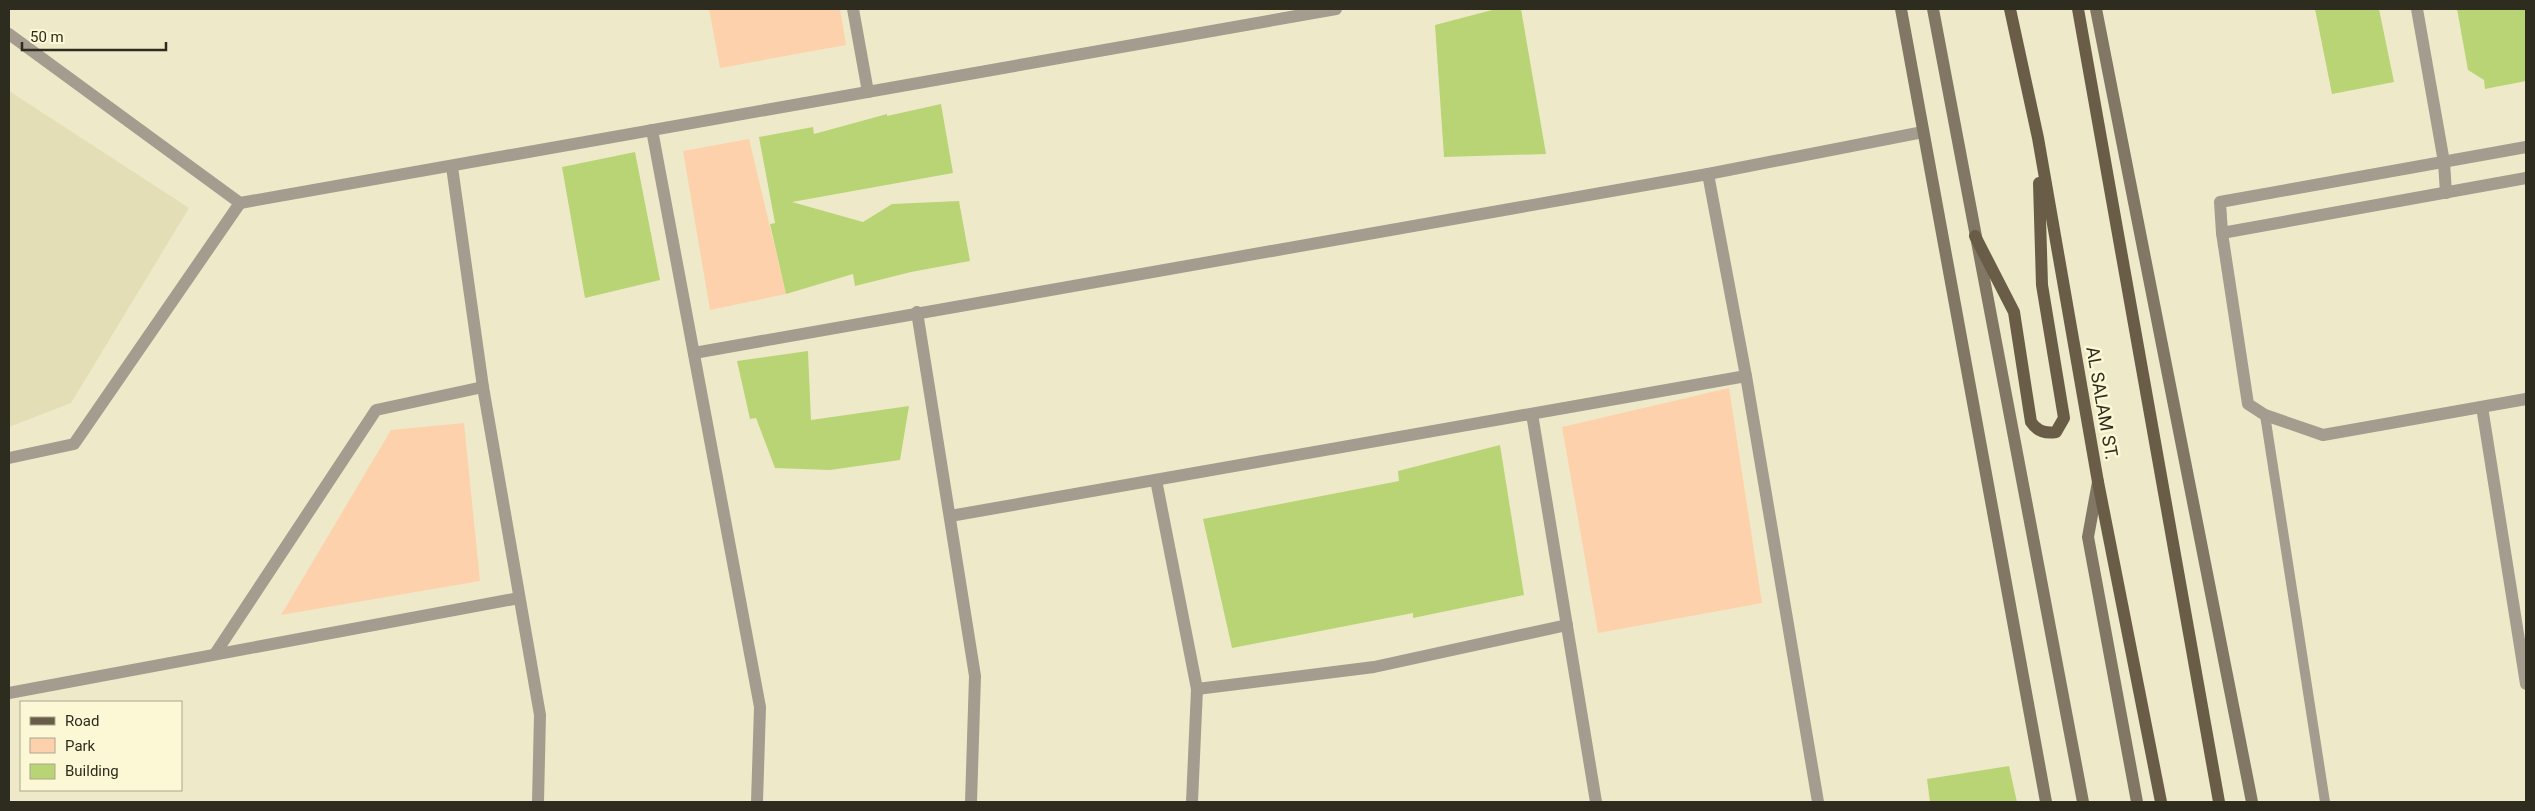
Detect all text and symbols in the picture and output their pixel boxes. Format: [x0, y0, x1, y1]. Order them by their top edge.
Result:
scale bar [22, 20, 166, 52]
text: 50 m [30, 28, 64, 46]
street label: AL SALAM ST. [2082, 345, 2123, 461]
legend [20, 701, 182, 791]
text: Road [65, 712, 99, 730]
text: Park [65, 737, 96, 755]
text: Building [65, 762, 119, 780]

